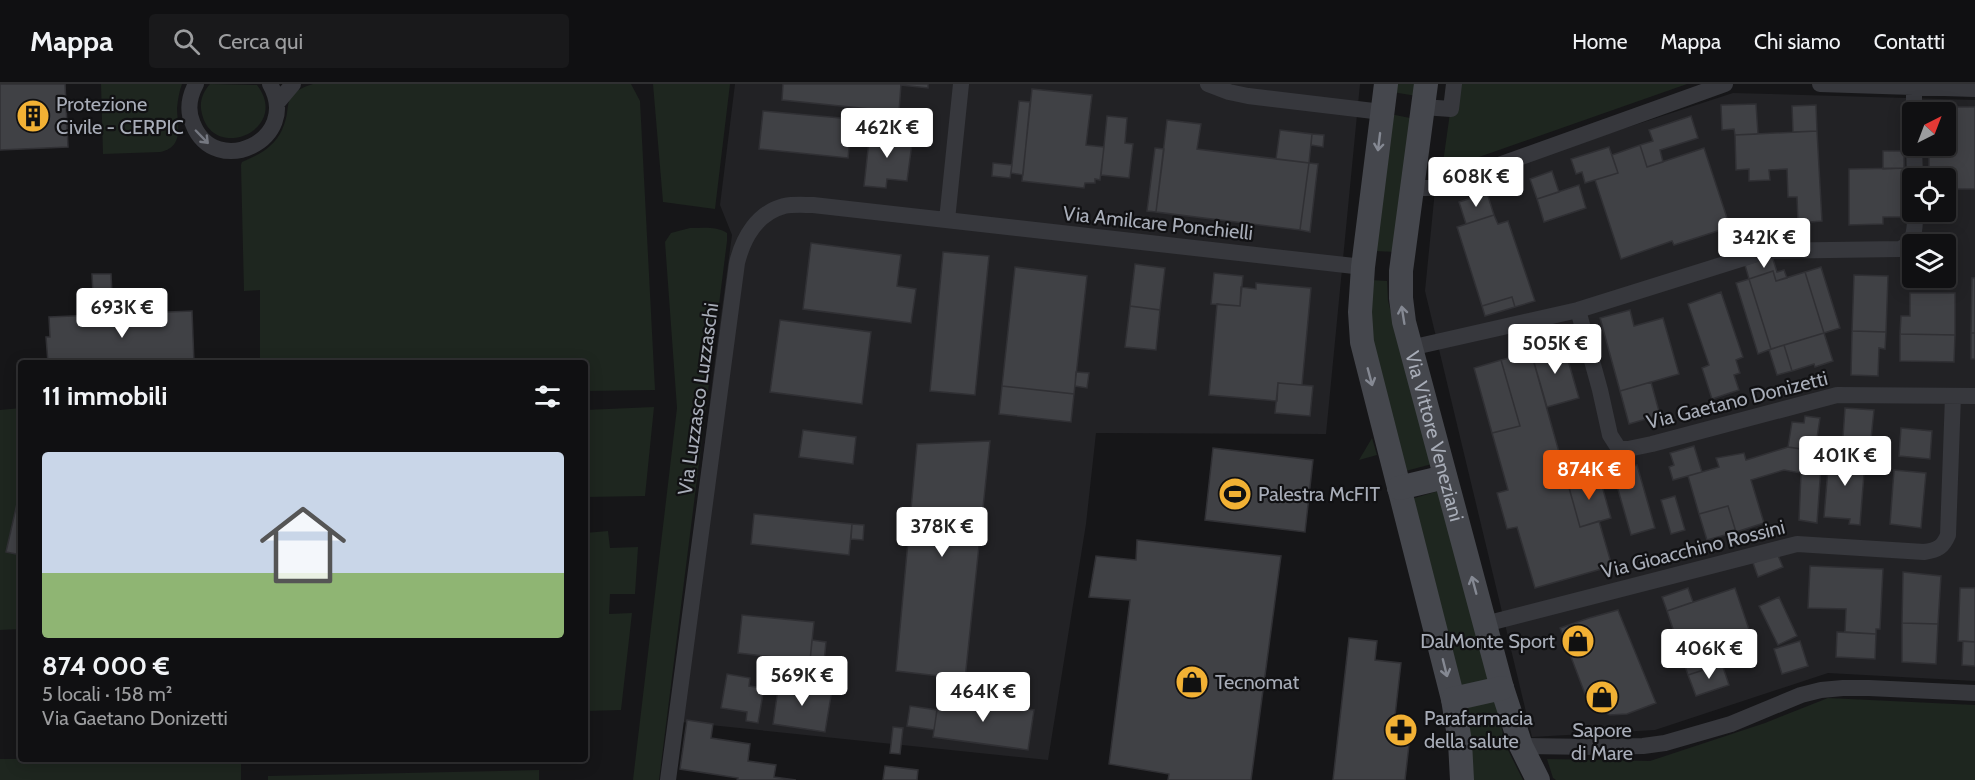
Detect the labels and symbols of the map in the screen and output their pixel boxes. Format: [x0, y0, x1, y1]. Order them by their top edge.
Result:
place label: Protezione Civile - CERPIC [56, 92, 184, 139]
building icon: Protezione Civile - CERPIC [15, 98, 51, 134]
north arrow [1902, 102, 1956, 156]
pin: 462K € [838, 108, 936, 159]
one-way arrow [195, 130, 210, 144]
one-way arrow [1373, 132, 1384, 151]
pin: 608K € [1427, 157, 1525, 208]
street label: Via Amilcare Ponchielli [1062, 201, 1254, 245]
pin: 342K € [1715, 218, 1813, 269]
pin: 693K € [73, 288, 171, 339]
street label: Via Luzzasco Luzzaschi [673, 301, 723, 497]
one-way arrow [1398, 306, 1409, 326]
pin: 505K € [1506, 324, 1604, 375]
street label: Via Vittore Veneziani [1400, 348, 1469, 524]
street label: Via Gaetano Donizetti [1644, 366, 1830, 434]
one-way arrow [1365, 367, 1376, 386]
pin: 401K € [1796, 436, 1894, 487]
pin: 874K € [1540, 450, 1638, 501]
sports icon: Palestra McFIT [1217, 476, 1253, 512]
place label: Palestra McFIT [1258, 482, 1380, 506]
pin: 378K € [893, 507, 991, 558]
street label: Via Gioacchino Rossini [1599, 515, 1787, 583]
one-way arrow [1468, 576, 1480, 595]
shop icon: DalMonte Sport [1560, 623, 1596, 659]
place label: DalMonte Sport [1420, 629, 1555, 653]
pin: 406K € [1660, 629, 1758, 680]
pin: 569K € [753, 656, 851, 707]
one-way arrow [1439, 658, 1451, 677]
shop icon: Tecnomat [1174, 664, 1210, 700]
place label: Tecnomat [1215, 670, 1300, 694]
pin: 464K € [934, 672, 1032, 723]
shop icon: Sapore di Mare [1584, 679, 1620, 715]
place label: Parafarmacia della salute [1424, 706, 1533, 753]
pharmacy icon: Parafarmacia della salute [1383, 712, 1419, 748]
place label: Sapore di Mare [1571, 718, 1633, 765]

